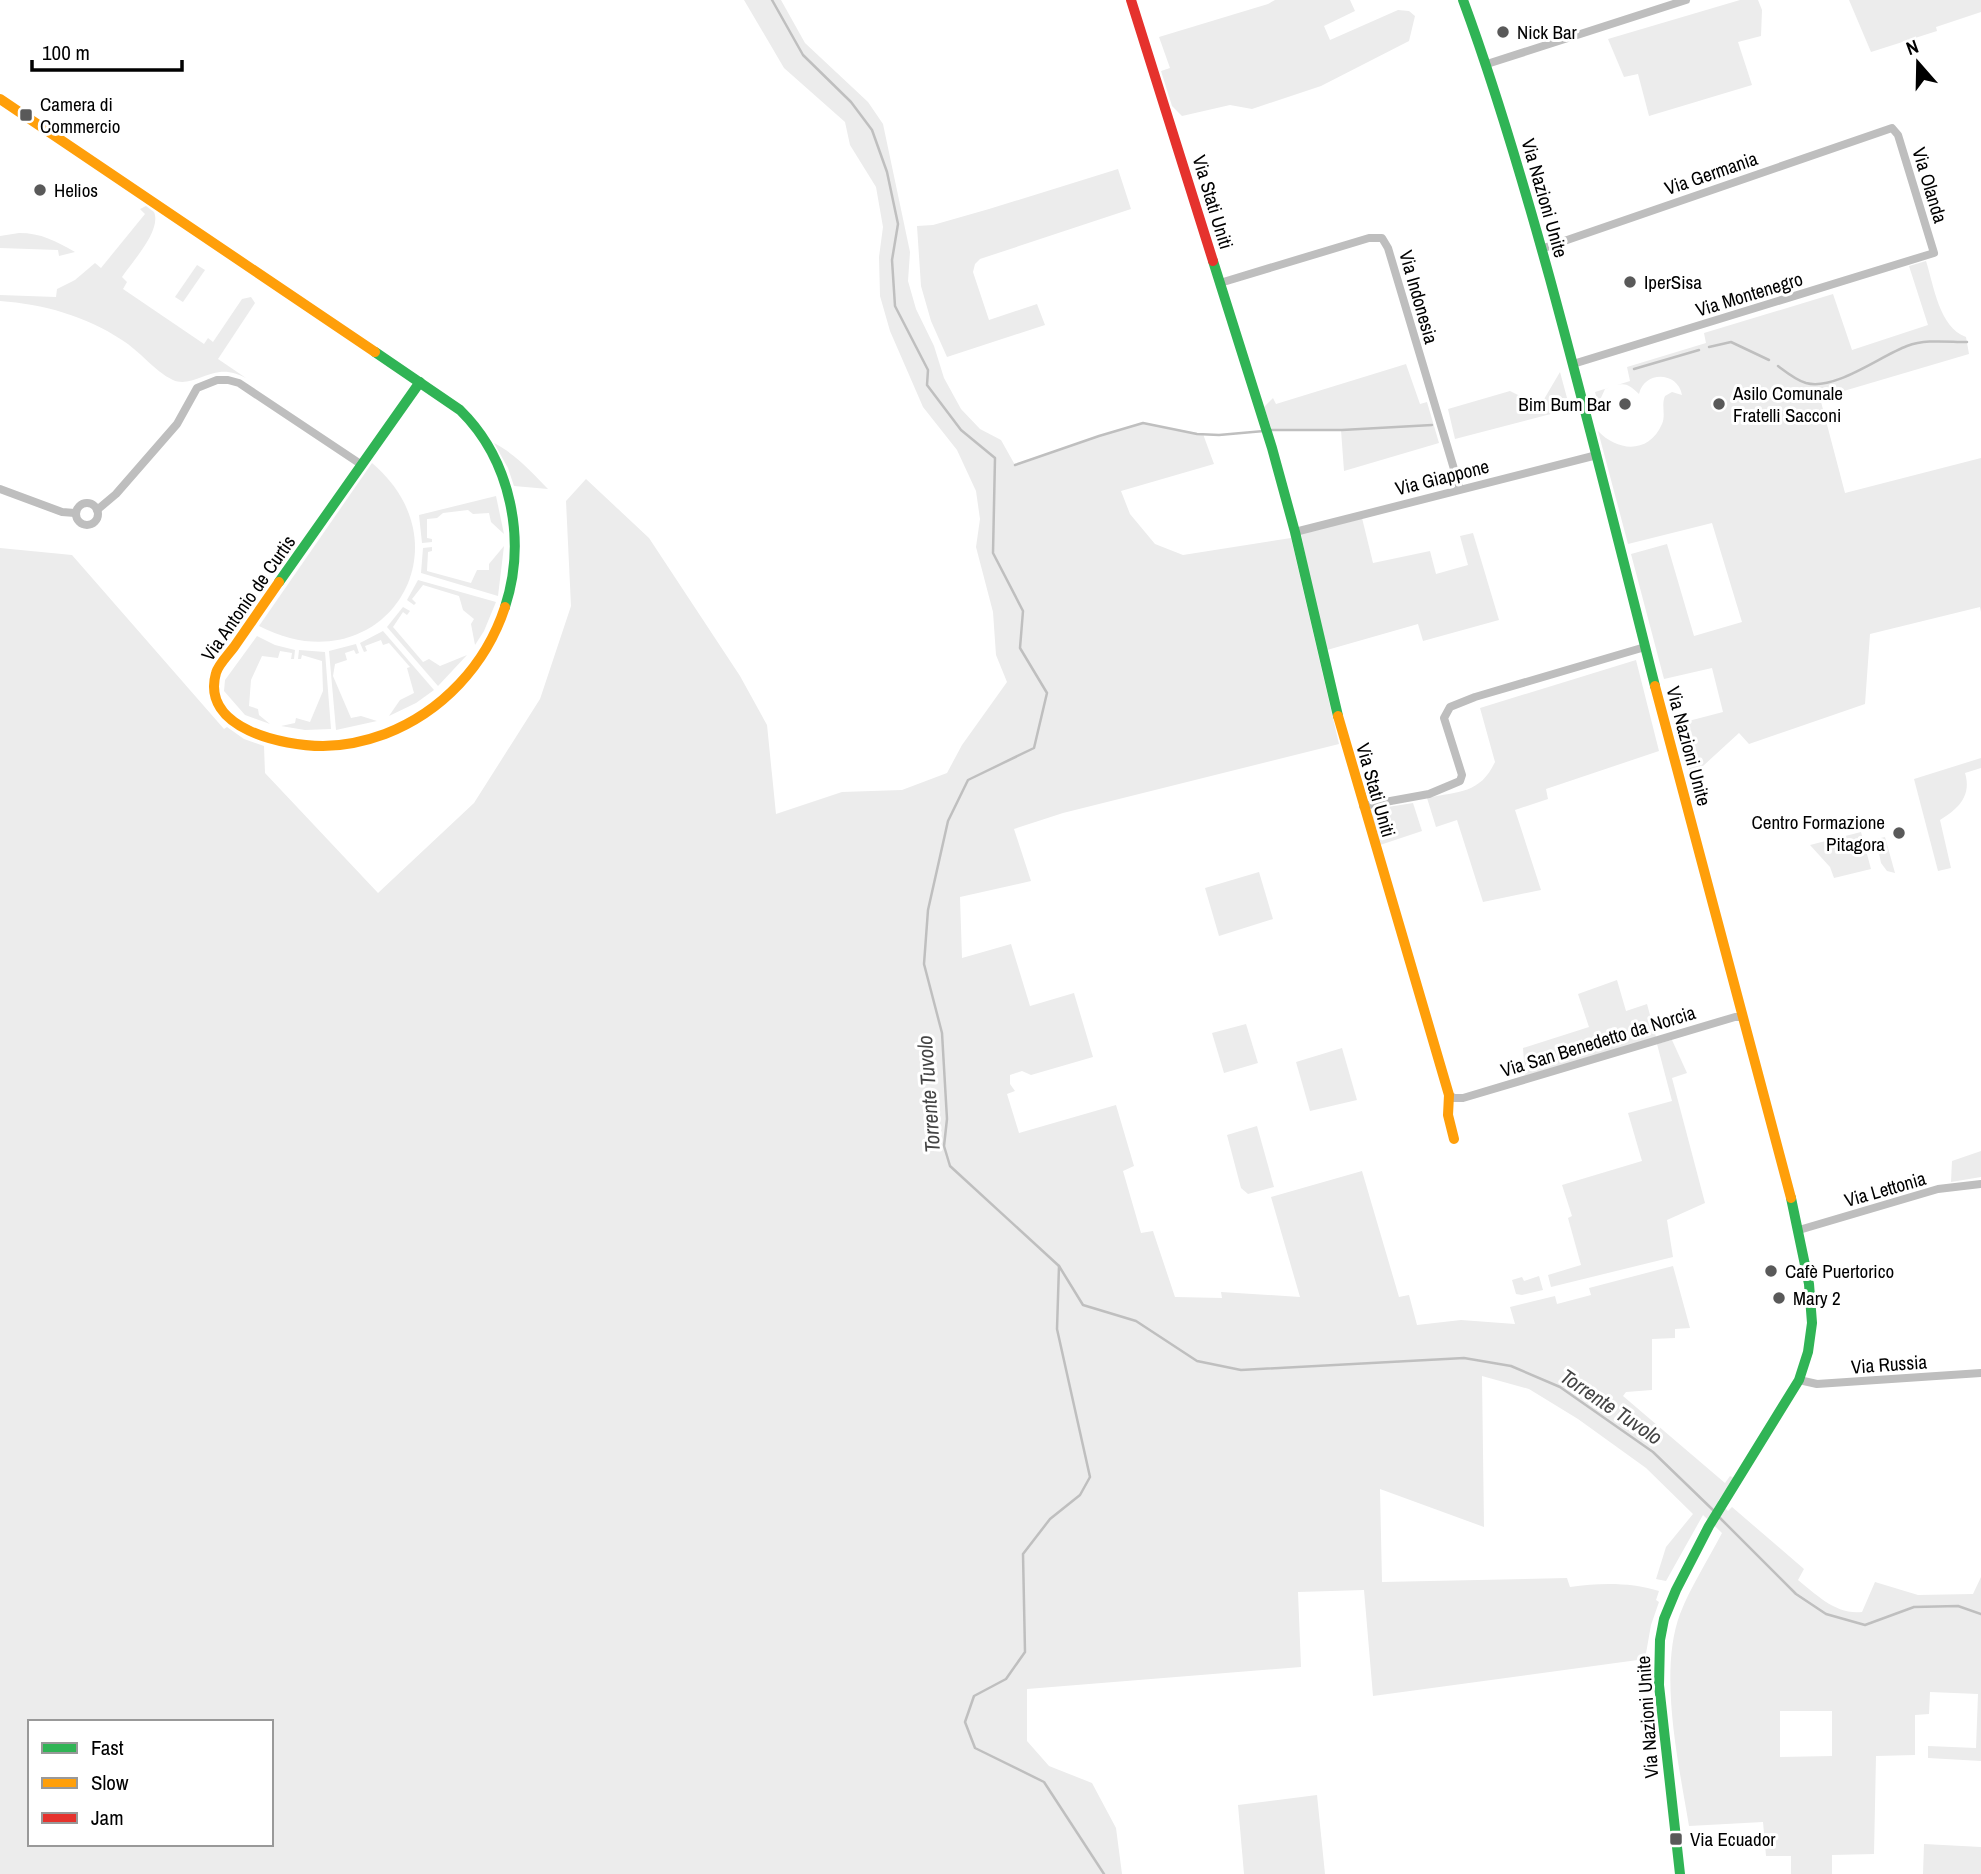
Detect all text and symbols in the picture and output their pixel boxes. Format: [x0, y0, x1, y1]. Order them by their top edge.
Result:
place label: Nick Bar [1517, 19, 1578, 45]
marker: Nick Bar [1495, 24, 1511, 40]
scale bar [32, 28, 182, 72]
north arrow [1883, 28, 1953, 98]
text: N [1902, 33, 1922, 61]
text: 100 m [42, 38, 90, 67]
place label: Camera di Commercio [40, 91, 121, 139]
marker: Camera di Commercio [18, 107, 34, 123]
street label: Via Nazioni Unite [1516, 135, 1574, 261]
street label: Via Olanda [1906, 144, 1954, 226]
street label: Via Germania [1661, 145, 1761, 201]
street label: Via Stati Uniti [1186, 152, 1240, 252]
place label: Helios [54, 177, 98, 203]
marker: Helios [32, 182, 48, 198]
street label: Via Indonesia [1393, 247, 1445, 347]
street label: Via Montenegro [1692, 265, 1806, 323]
place label: IperSisa [1644, 269, 1702, 295]
marker: IperSisa [1622, 274, 1638, 290]
place label: Asilo Comunale Fratelli Sacconi [1732, 380, 1843, 428]
place label: Bim Bum Bar [1518, 391, 1612, 417]
marker: Bim Bum Bar [1617, 396, 1633, 412]
marker: Asilo Comunale Fratelli Sacconi [1711, 396, 1727, 412]
street label: Via Giappone [1392, 453, 1492, 501]
street label: Via Antonio de Curtis [195, 530, 301, 666]
street label: Via Nazioni Unite [1661, 683, 1717, 809]
street label: Via Stati Uniti [1350, 740, 1402, 840]
place label: Centro Formazione Pitagora [1752, 809, 1885, 857]
marker: Centro Formazione Pitagora [1891, 825, 1907, 841]
street label: Via San Benedetto da Norcia [1497, 999, 1699, 1083]
water label: Torrente Tuvolo [910, 1034, 947, 1154]
street label: Via Lettonia [1841, 1165, 1929, 1213]
place label: Cafè Puertorico [1785, 1258, 1894, 1284]
marker: Cafè Puertorico [1763, 1263, 1779, 1279]
place label: Mary 2 [1793, 1285, 1841, 1311]
marker: Mary 2 [1771, 1290, 1787, 1306]
street label: Via Russia [1850, 1348, 1928, 1380]
water label: Torrente Tuvolo [1555, 1362, 1668, 1451]
street label: Via Nazioni Unite [1630, 1655, 1664, 1779]
legend [28, 1720, 273, 1846]
text: Fast [91, 1733, 124, 1762]
text: Slow [91, 1768, 129, 1797]
text: Jam [91, 1803, 124, 1832]
place label: Via Ecuador [1690, 1826, 1776, 1852]
marker: Via Ecuador [1668, 1831, 1684, 1847]

